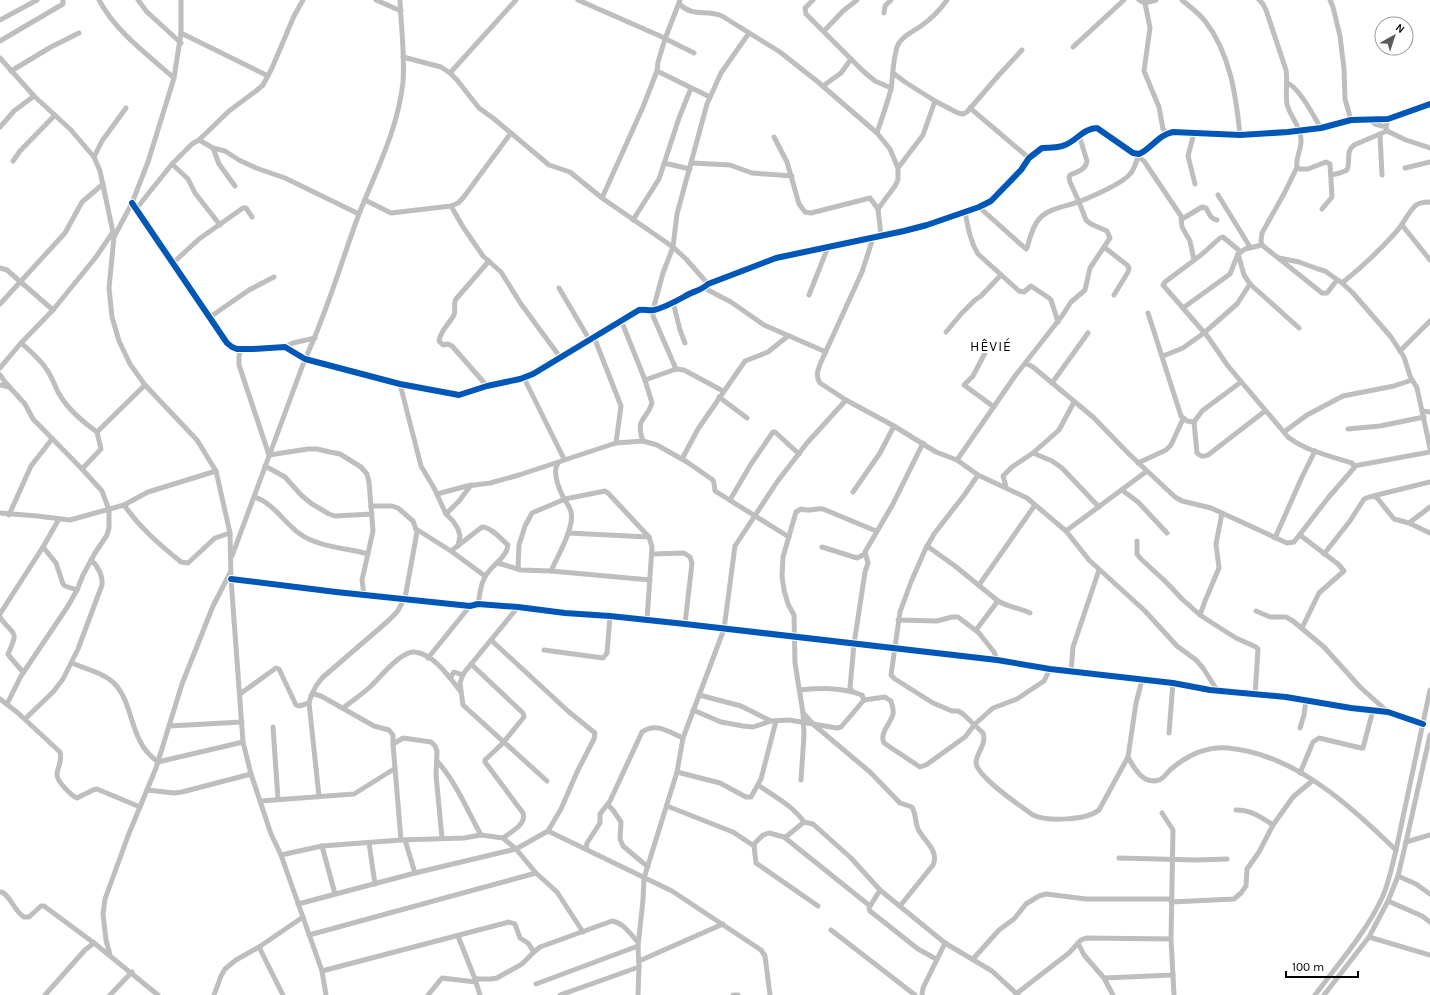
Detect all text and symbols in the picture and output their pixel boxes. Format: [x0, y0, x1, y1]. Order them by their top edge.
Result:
north arrow [1374, 16, 1414, 56]
text: N [1393, 21, 1407, 36]
district label: HÊVIÉ [970, 337, 1012, 355]
scale bar [1286, 953, 1358, 979]
text: 100 m [1292, 960, 1324, 974]

